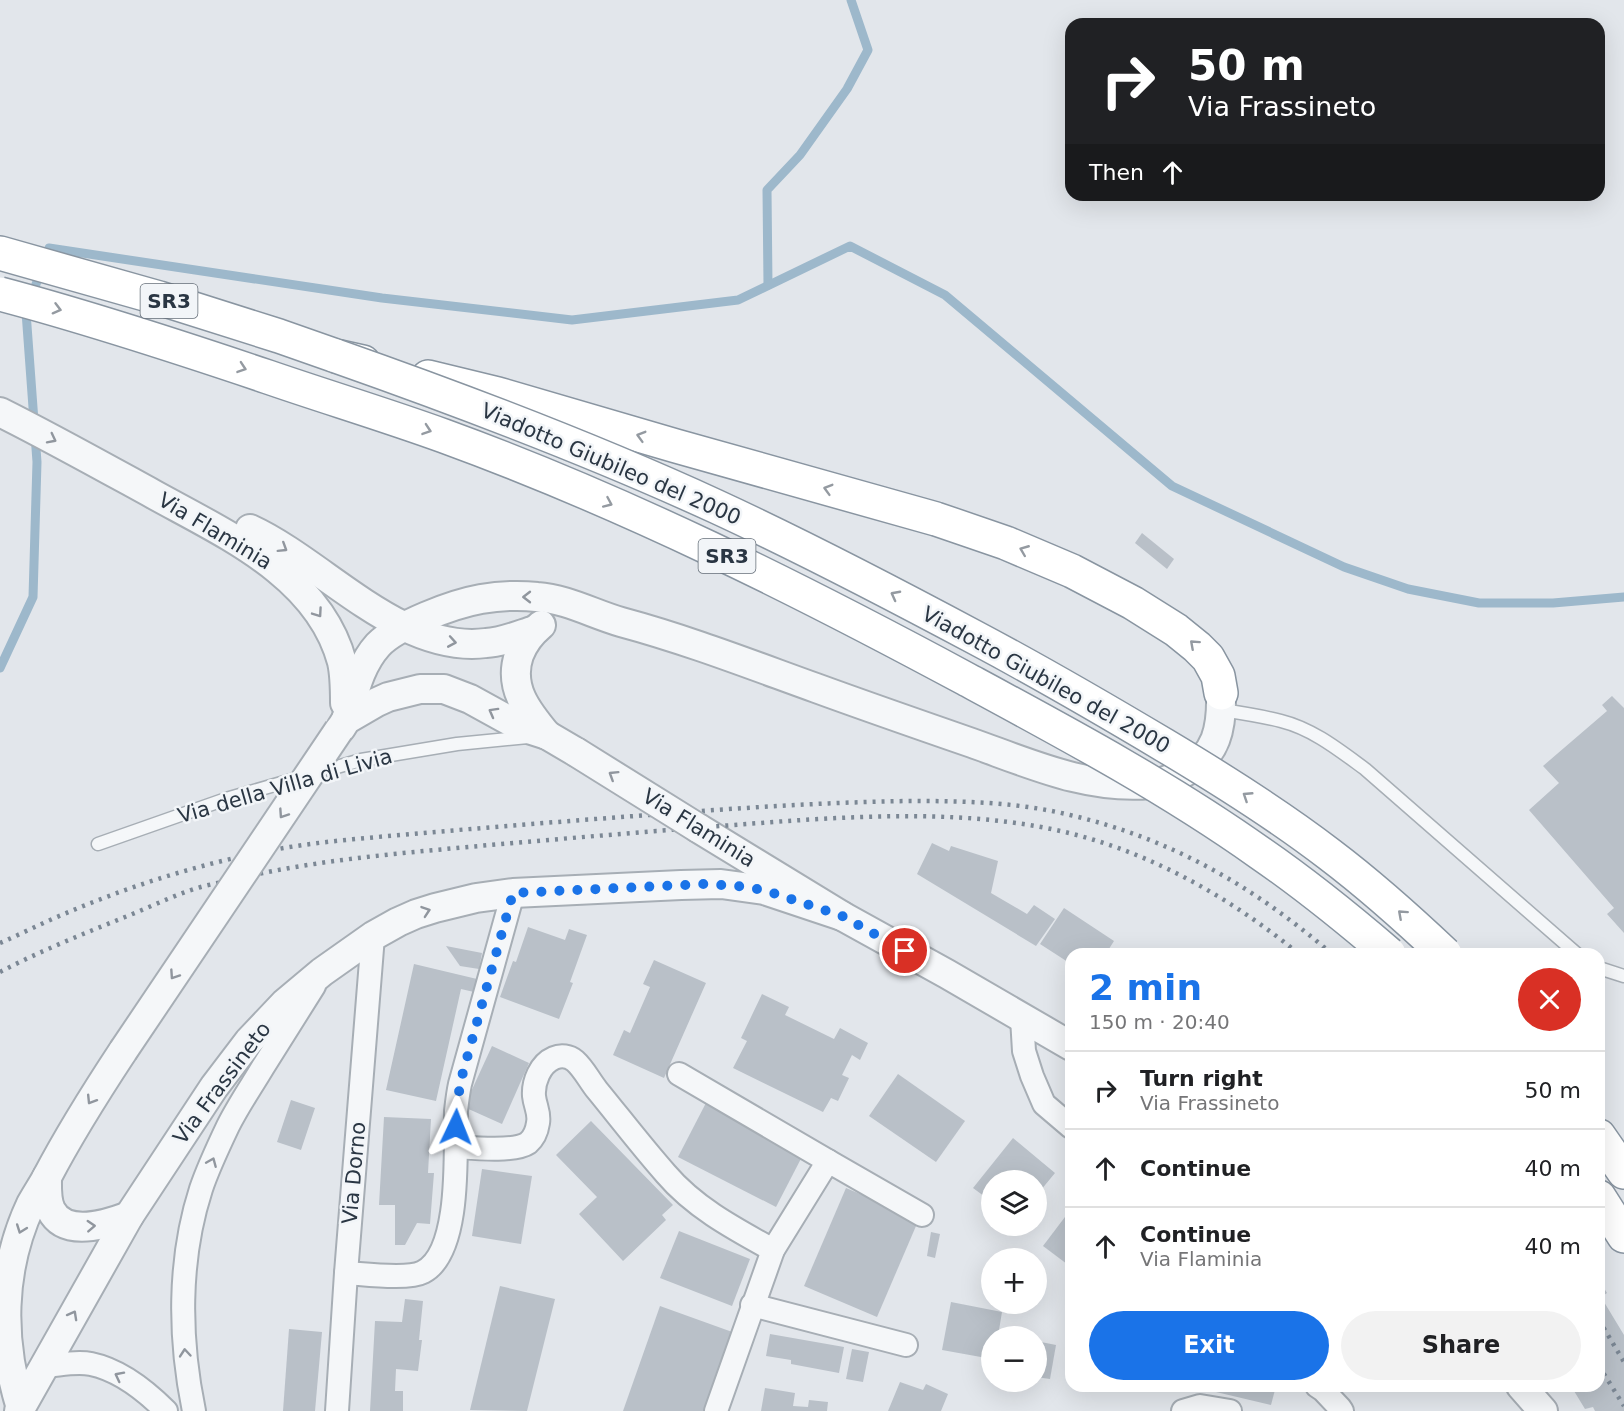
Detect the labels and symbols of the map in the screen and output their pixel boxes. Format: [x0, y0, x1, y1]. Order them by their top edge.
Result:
road number: SR3 [140, 284, 198, 318]
one-way arrow [51, 302, 61, 315]
one-way arrow [236, 361, 247, 374]
street label: Viadotto Giubileo del 2000 [478, 398, 744, 530]
one-way arrow [421, 423, 432, 436]
one-way arrow [636, 431, 647, 443]
one-way arrow [46, 432, 56, 443]
one-way arrow [824, 484, 834, 496]
street label: Via Flaminia [154, 488, 276, 574]
one-way arrow [602, 495, 613, 507]
road number: SR3 [698, 539, 756, 573]
one-way arrow [277, 540, 287, 552]
one-way arrow [1019, 545, 1030, 557]
one-way arrow [523, 591, 532, 603]
one-way arrow [891, 591, 902, 602]
street label: Viadotto Giubileo del 2000 [918, 602, 1174, 758]
one-way arrow [311, 607, 322, 618]
one-way arrow [447, 635, 457, 648]
one-way arrow [1190, 640, 1200, 651]
one-way arrow [489, 708, 499, 720]
street label: Via della Villa di Livia [175, 744, 395, 828]
one-way arrow [609, 771, 619, 783]
street label: Via Flaminia [638, 784, 760, 872]
one-way arrow [1243, 792, 1253, 804]
one-way arrow [279, 807, 290, 818]
one-way arrow [420, 906, 431, 918]
one-way arrow [1398, 910, 1409, 921]
pin [879, 925, 930, 976]
one-way arrow [170, 969, 181, 980]
street label: Via Frassineto [168, 1017, 276, 1149]
one-way arrow [87, 1094, 99, 1104]
position arrow [424, 1095, 488, 1159]
street label: Via Dorno [338, 1121, 370, 1225]
one-way arrow [205, 1157, 217, 1168]
one-way arrow [87, 1219, 96, 1232]
one-way arrow [16, 1223, 29, 1234]
one-way arrow [66, 1310, 77, 1321]
one-way arrow [179, 1349, 192, 1358]
one-way arrow [115, 1372, 126, 1383]

